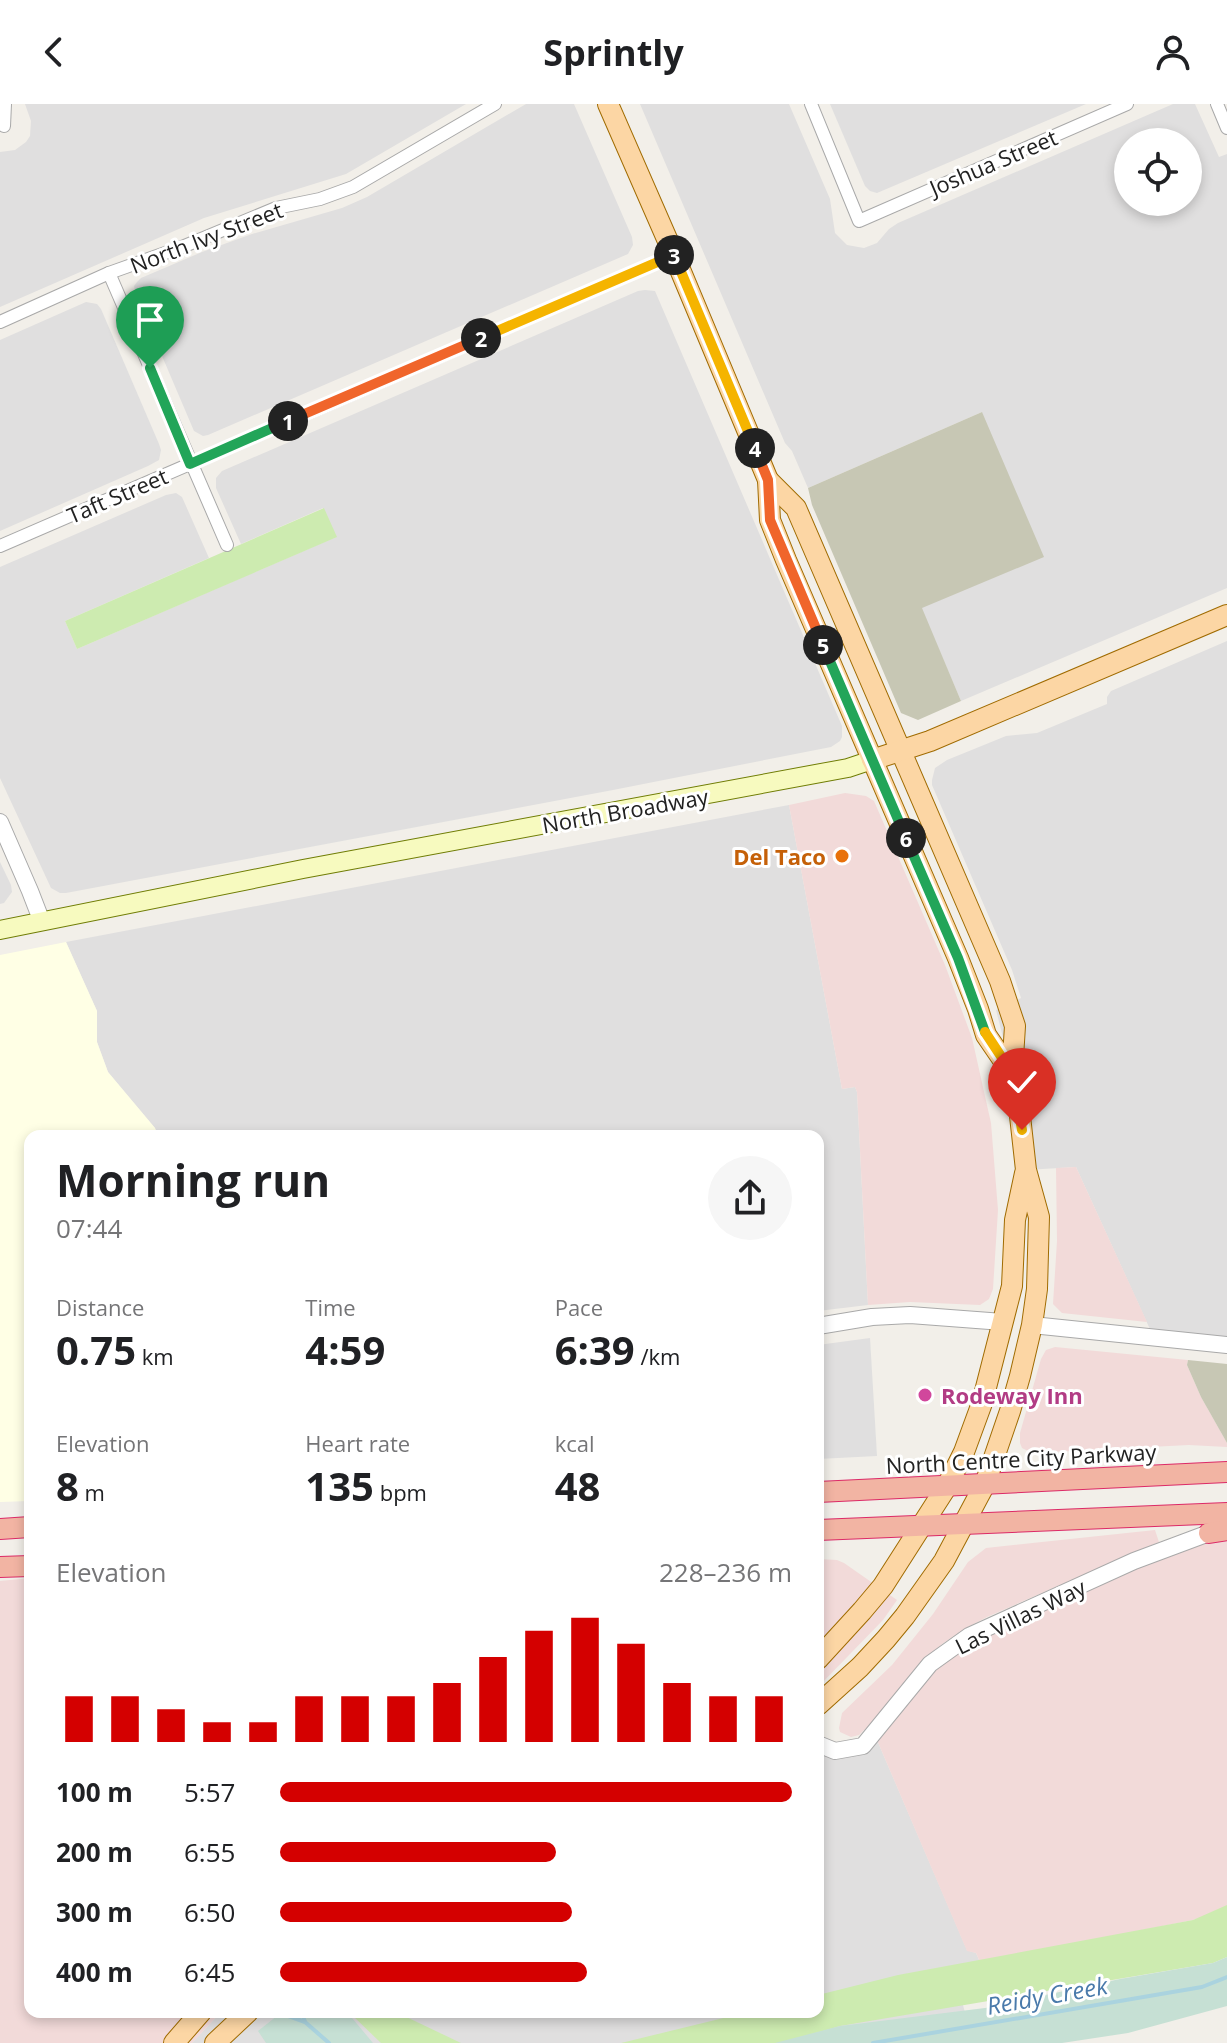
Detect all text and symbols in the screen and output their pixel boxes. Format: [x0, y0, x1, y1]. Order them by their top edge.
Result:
text: Sprintly [543, 28, 684, 77]
icon: back [32, 30, 76, 74]
icon: person [1151, 30, 1195, 74]
street label: Joshua Street [923, 122, 1062, 203]
map controls [1114, 128, 1202, 216]
button: locate [1114, 128, 1202, 216]
street label: North Ivy Street [125, 194, 287, 280]
pin: 3 [654, 235, 694, 275]
text: 3 [668, 240, 680, 270]
pin [116, 286, 184, 368]
icon: arrive [128, 298, 172, 342]
pin: 2 [461, 318, 501, 358]
text: 2 [475, 323, 487, 353]
pin: 1 [268, 401, 308, 441]
text: 1 [282, 406, 294, 436]
pin: 4 [735, 428, 775, 468]
text: 4 [749, 433, 761, 463]
street label: Taft Street [62, 460, 172, 530]
pin: 5 [803, 625, 843, 665]
text: 5 [817, 630, 829, 660]
street label: North Broadway [540, 780, 711, 839]
pin: 6 [886, 818, 926, 858]
text: 6 [900, 823, 912, 853]
place label: Del Taco [733, 841, 826, 871]
marker: Del Taco [833, 847, 851, 865]
pin [988, 1048, 1056, 1130]
icon: check [1000, 1060, 1044, 1104]
text: Morning run [56, 1150, 330, 1210]
button: share [708, 1156, 792, 1240]
text: 07:44 [56, 1210, 122, 1246]
text: Distance [56, 1292, 144, 1322]
text: Time [305, 1292, 356, 1322]
text: Pace [555, 1292, 603, 1322]
text: 0.75 [56, 1322, 136, 1377]
text: 4:59 [305, 1322, 385, 1377]
text: 6:39 [555, 1322, 635, 1377]
text: km [136, 1341, 174, 1371]
text: /km [635, 1341, 680, 1371]
place label: Rodeway Inn [941, 1380, 1083, 1410]
marker: Rodeway Inn [916, 1386, 934, 1404]
text: Elevation [56, 1428, 149, 1458]
text: Heart rate [305, 1428, 410, 1458]
text: kcal [555, 1428, 595, 1458]
street label: North Centre City Parkway [885, 1436, 1158, 1480]
text: 8 [56, 1458, 79, 1513]
text: 135 [305, 1458, 374, 1513]
text: 48 [555, 1458, 600, 1513]
text: m [79, 1477, 105, 1507]
text: bpm [374, 1477, 427, 1507]
text: Elevation [56, 1554, 166, 1590]
text: 228–236 m [659, 1554, 792, 1590]
street label: Las Villas Way [950, 1571, 1091, 1661]
text: 100 m [56, 1774, 133, 1810]
text: 5:57 [184, 1774, 235, 1810]
text: 200 m [56, 1834, 133, 1870]
text: 6:55 [184, 1834, 235, 1870]
text: 300 m [56, 1894, 133, 1930]
text: 6:50 [184, 1894, 235, 1930]
text: 400 m [56, 1954, 133, 1990]
text: 6:45 [184, 1954, 235, 1990]
water label: Reidy Creek [984, 1968, 1111, 2022]

